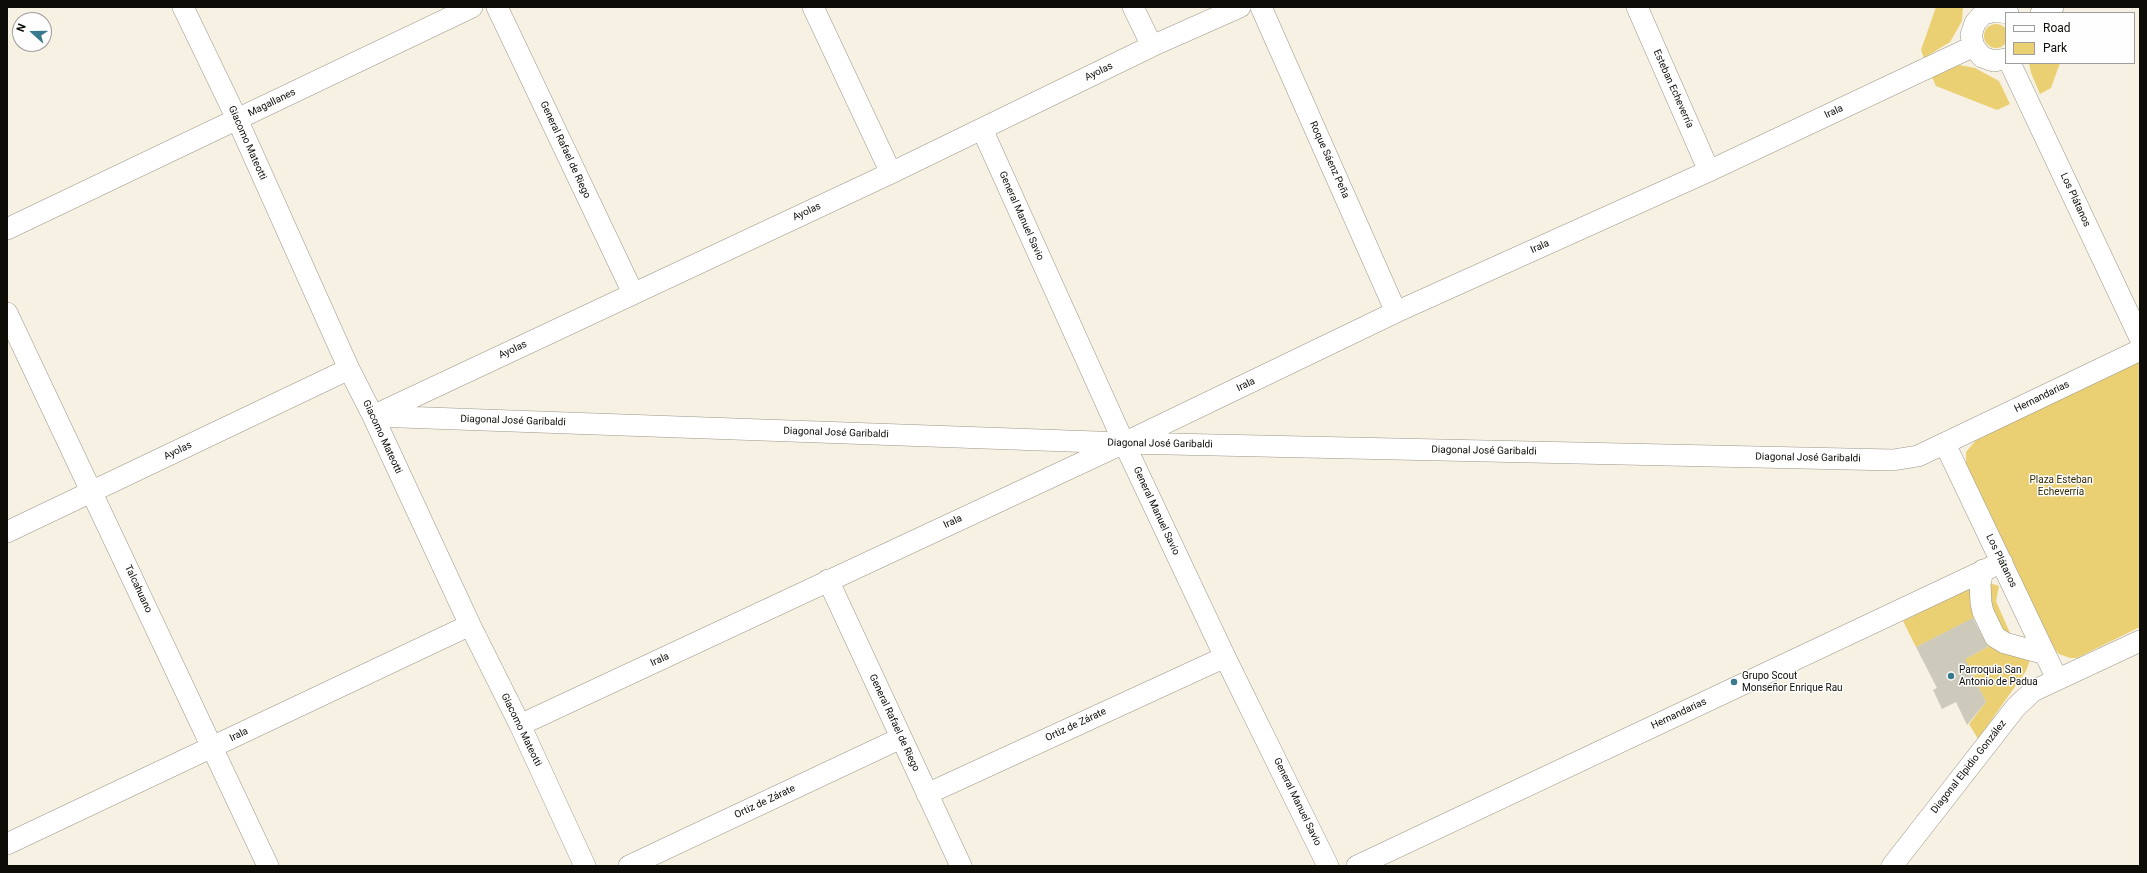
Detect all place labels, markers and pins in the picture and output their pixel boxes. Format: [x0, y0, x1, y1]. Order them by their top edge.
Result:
place label: Parroquia San Antonio de Padua [1959, 664, 2038, 688]
place label: Grupo Scout Monseñor Enrique Rau [1742, 670, 1843, 694]
marker: Parroquia San Antonio de Padua [1946, 671, 1956, 681]
marker: Grupo Scout Monseñor Enrique Rau [1729, 677, 1739, 687]

